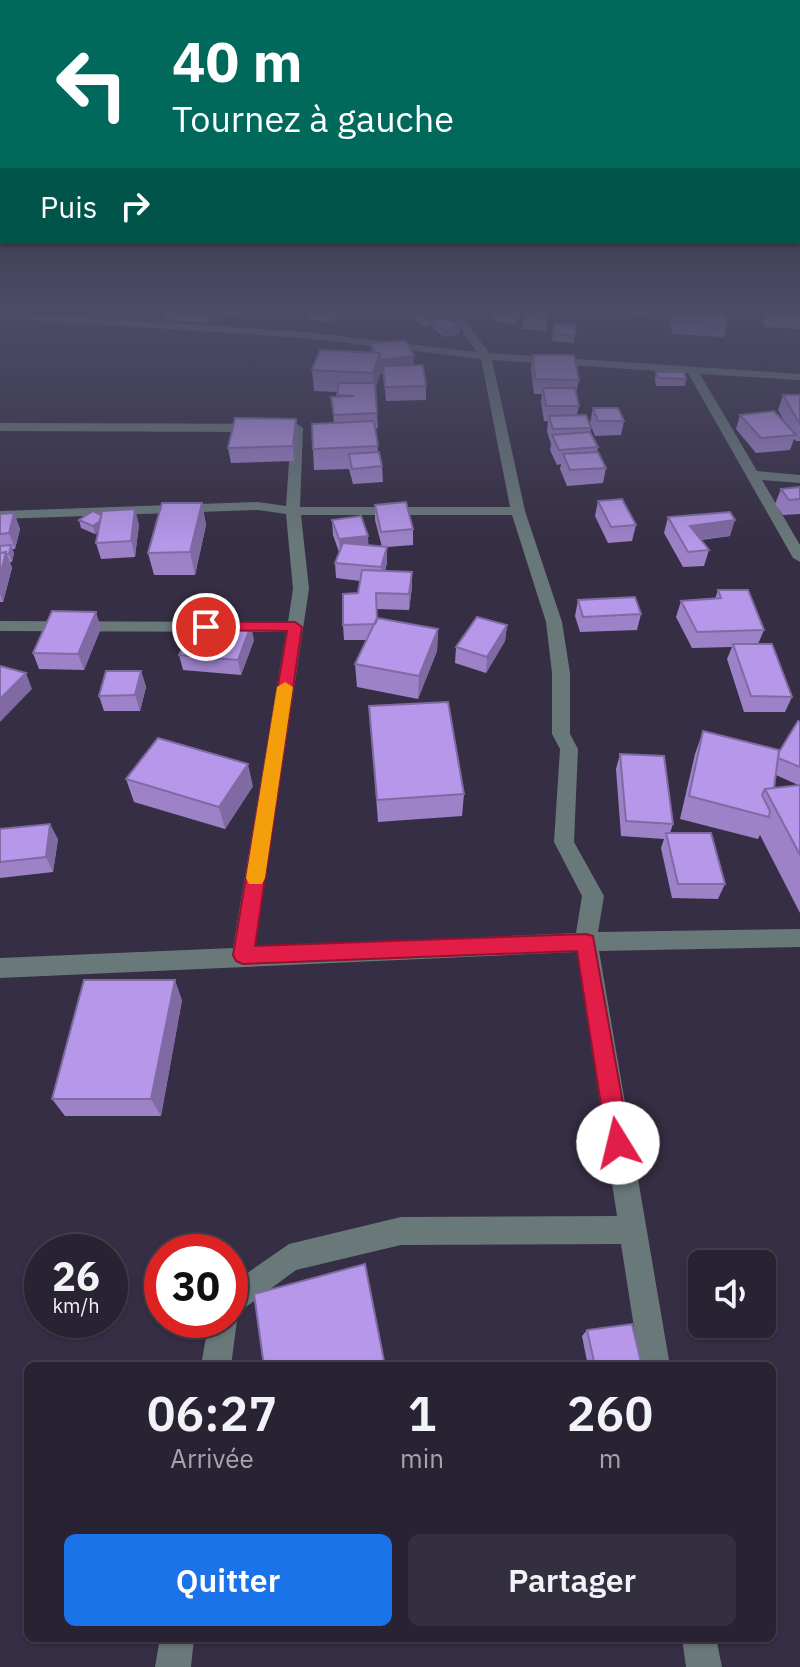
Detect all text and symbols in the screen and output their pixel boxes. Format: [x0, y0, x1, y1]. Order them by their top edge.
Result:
text: 40 m [172, 25, 302, 97]
icon: left [40, 32, 144, 136]
text: Tournez à gauche [172, 95, 454, 142]
icon: right [113, 184, 157, 228]
text: Puis [40, 187, 97, 226]
pin [172, 593, 240, 661]
icon: arrive [184, 605, 228, 649]
position arrow [576, 1101, 660, 1185]
speed limit sign: 30 [144, 1234, 248, 1338]
text: 26 [52, 1250, 100, 1302]
map controls [688, 1250, 776, 1338]
button: sound [688, 1250, 776, 1338]
text: km/h [52, 1292, 100, 1319]
text: 06:27 [147, 1382, 277, 1444]
text: 1 [408, 1382, 436, 1444]
text: 260 [567, 1382, 653, 1444]
text: Arrivée [170, 1441, 254, 1475]
text: min [400, 1441, 444, 1475]
text: m [599, 1441, 621, 1475]
button: Quitter [64, 1534, 392, 1626]
button: Partager [408, 1534, 736, 1626]

